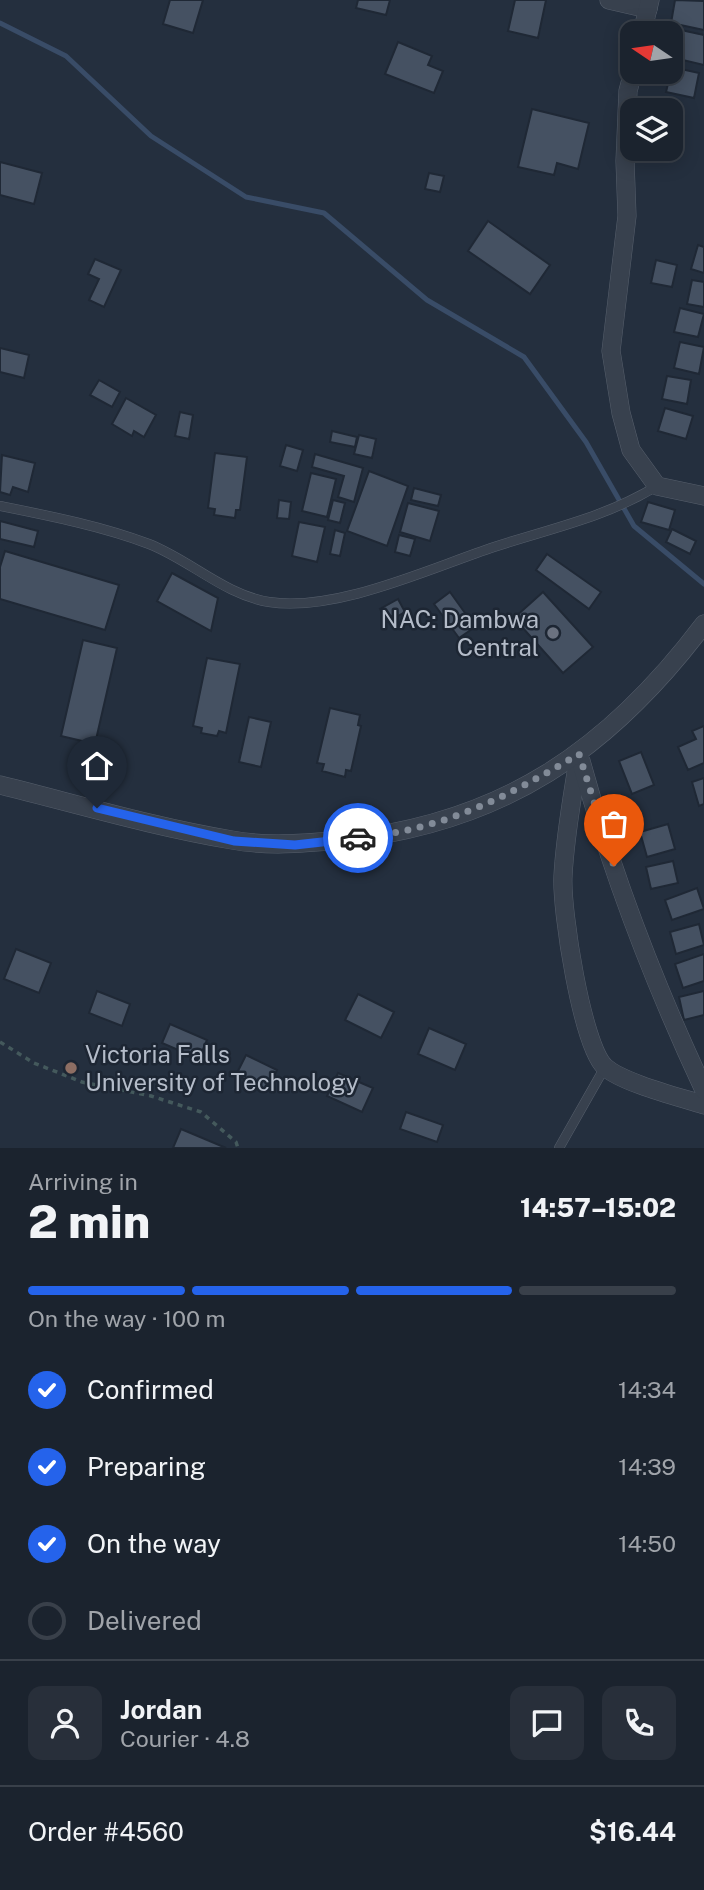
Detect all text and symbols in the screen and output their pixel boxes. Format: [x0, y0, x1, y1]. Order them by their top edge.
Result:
north arrow [620, 21, 682, 84]
map controls [620, 21, 683, 161]
button: layers [620, 98, 683, 161]
place label: NAC: Dambwa Central [381, 605, 539, 661]
marker: NAC: Dambwa Central [545, 625, 561, 641]
pin [67, 736, 127, 808]
icon: home [78, 747, 116, 785]
pin [584, 794, 644, 866]
courier [323, 803, 393, 873]
icon: bag [595, 805, 633, 843]
icon: car [339, 819, 377, 857]
place label: Victoria Falls University of Technology [85, 1040, 359, 1096]
marker: Victoria Falls University of Technology [63, 1060, 79, 1076]
text: Arriving in [28, 1168, 138, 1195]
text: 14:57–15:02 [520, 1192, 676, 1223]
text: 2 min [28, 1194, 150, 1248]
text: On the way · 100 m [28, 1305, 225, 1332]
icon: check [28, 1371, 66, 1409]
text: Confirmed [87, 1374, 214, 1405]
text: 14:34 [618, 1376, 676, 1403]
icon: check [28, 1448, 66, 1486]
text: Preparing [87, 1451, 206, 1482]
text: 14:39 [618, 1453, 676, 1480]
icon: check [28, 1525, 66, 1563]
text: On the way [87, 1528, 221, 1559]
text: 14:50 [618, 1530, 676, 1557]
text: Delivered [87, 1605, 202, 1636]
button: person [28, 1686, 102, 1760]
button: chat [510, 1686, 584, 1760]
button: phone [602, 1686, 676, 1760]
text: Jordan [120, 1694, 202, 1725]
text: Courier · 4.8 [120, 1725, 250, 1752]
text: Order #4560 [28, 1816, 184, 1847]
text: $16.44 [589, 1816, 676, 1847]

